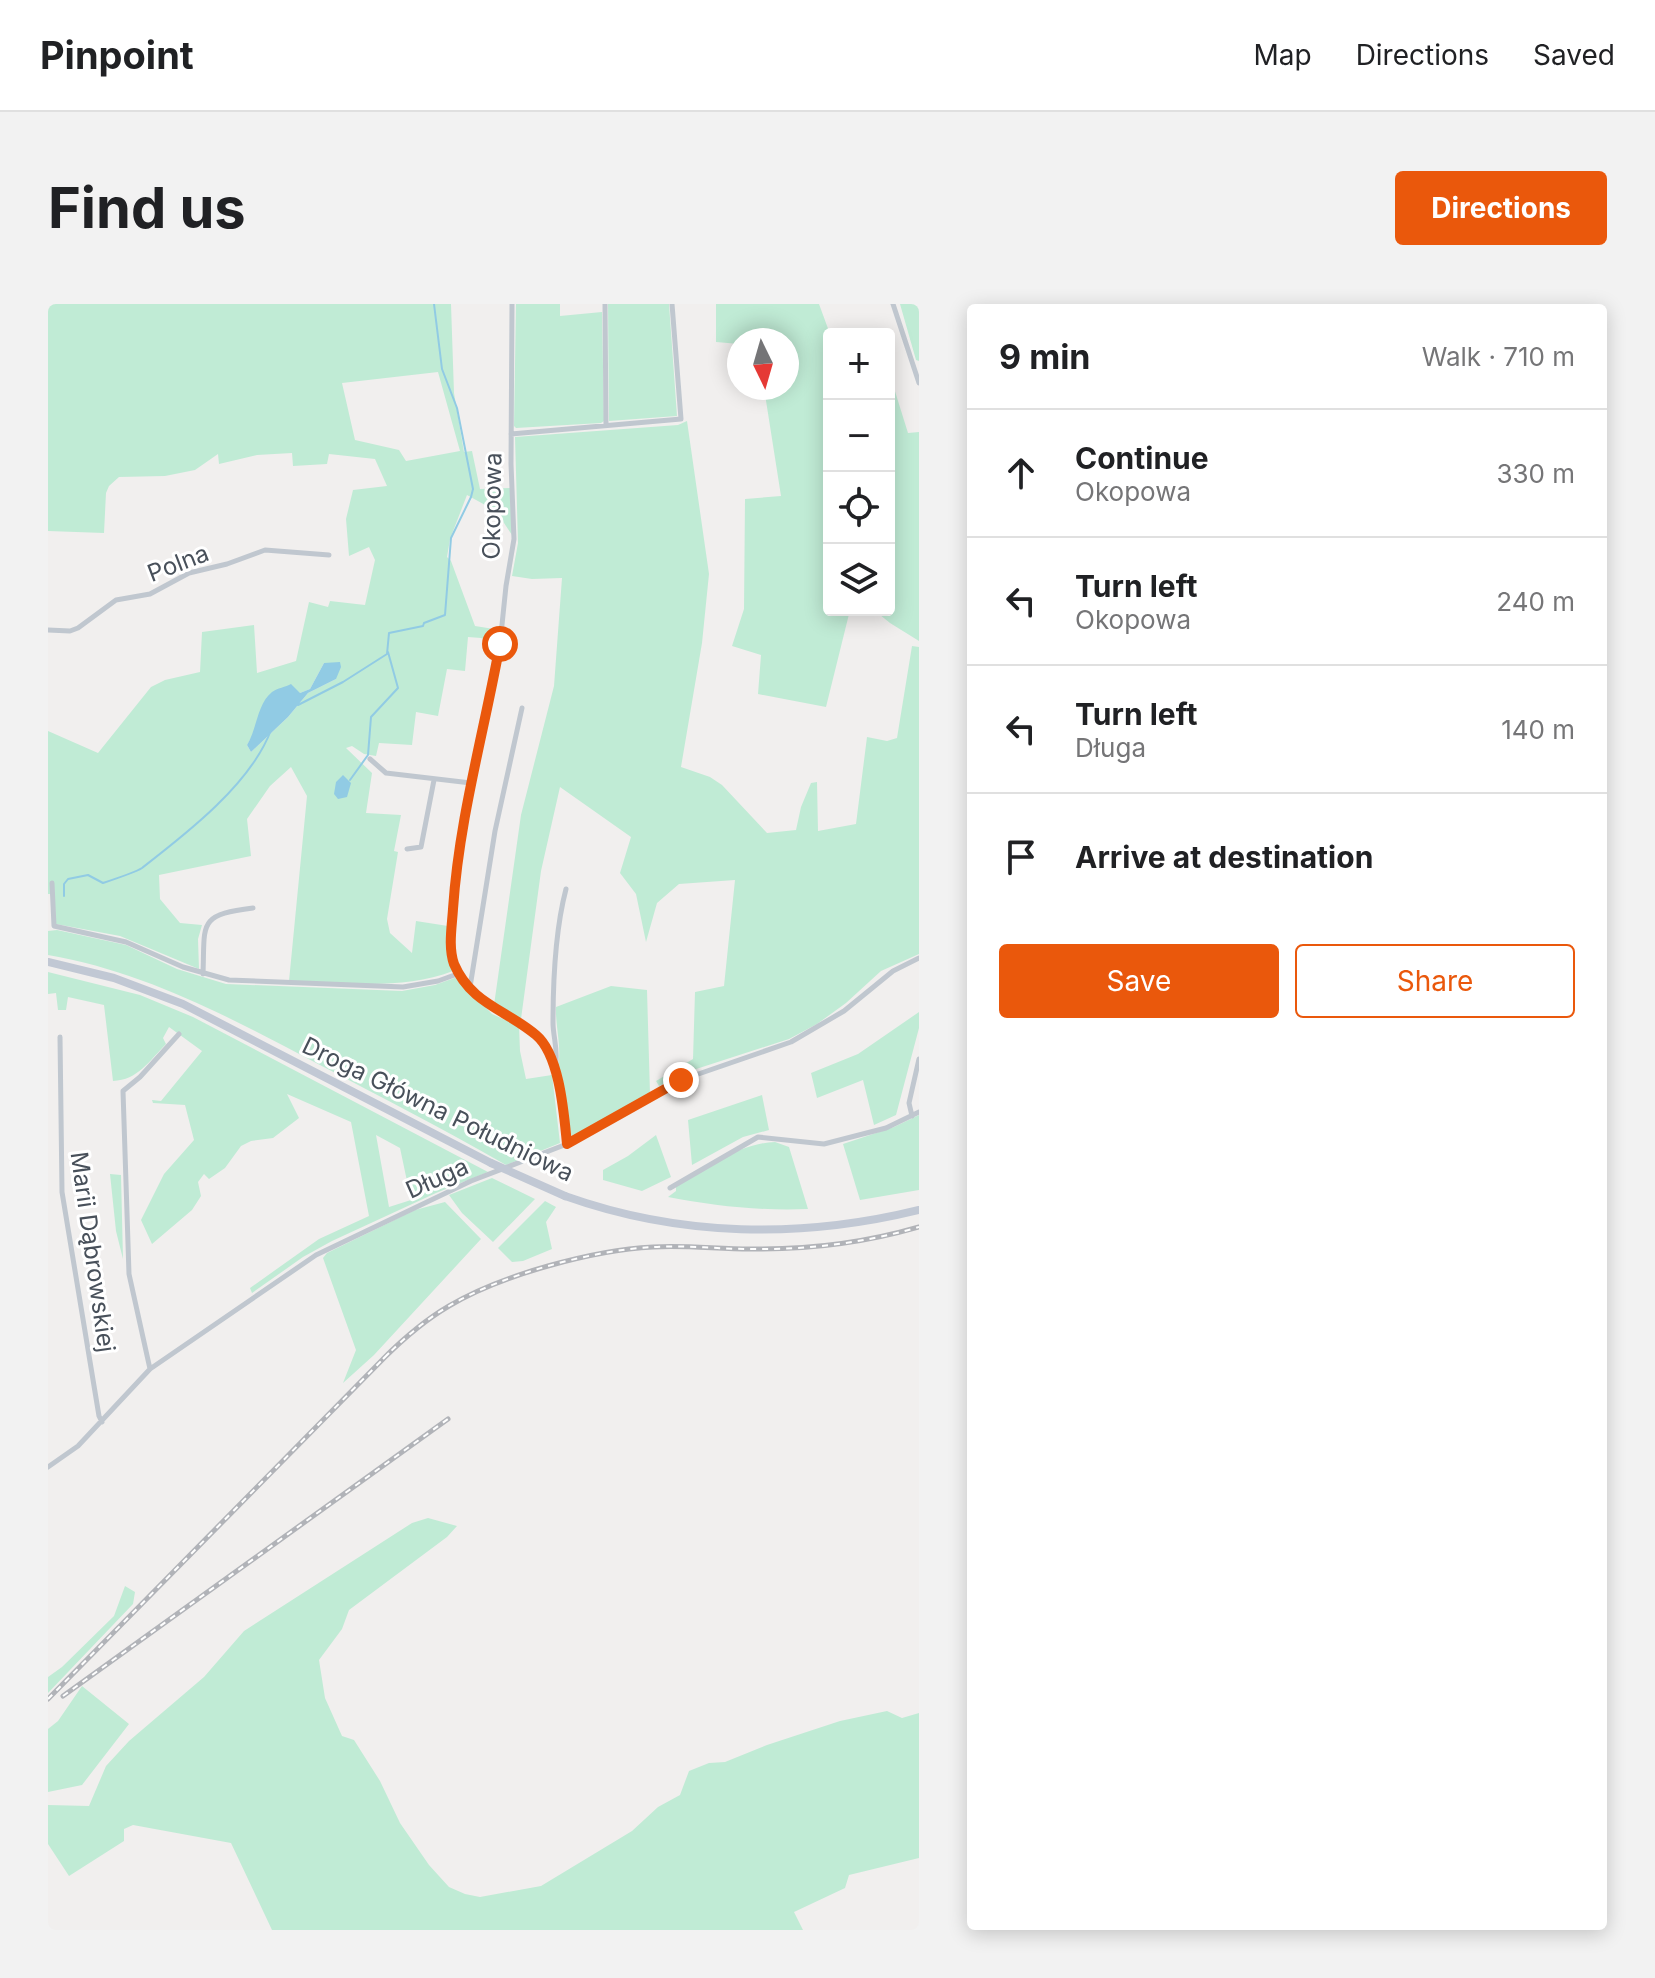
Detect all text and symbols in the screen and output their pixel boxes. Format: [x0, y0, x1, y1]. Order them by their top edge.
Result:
text: Pinpoint [40, 32, 194, 78]
text: Map [1253, 38, 1312, 72]
text: Directions [1356, 38, 1489, 72]
text: Saved [1533, 38, 1615, 72]
button: Directions [1395, 171, 1607, 245]
text: Find us [48, 174, 246, 242]
north arrow [727, 328, 799, 400]
map controls [823, 328, 895, 616]
button: + [823, 328, 895, 400]
text: 9 min [999, 336, 1091, 377]
text: Walk · 710 m [1422, 341, 1575, 372]
button: − [823, 400, 895, 472]
text: Continue [1075, 440, 1209, 476]
icon: ahead [999, 451, 1043, 495]
street label: Okopowa [477, 452, 507, 560]
text: 330 m [1496, 458, 1575, 489]
button: locate [823, 472, 895, 544]
text: Okopowa [1075, 476, 1191, 507]
street label: Polna [143, 538, 213, 588]
button: layers [823, 544, 895, 616]
text: Turn left [1075, 568, 1197, 604]
icon: left [999, 579, 1043, 623]
text: 240 m [1496, 586, 1575, 617]
text: Okopowa [1075, 604, 1191, 635]
route start [482, 626, 518, 662]
text: Turn left [1075, 696, 1197, 732]
icon: left [999, 707, 1043, 751]
text: 140 m [1501, 714, 1575, 745]
text: Długa [1075, 732, 1146, 763]
icon: arrive [999, 835, 1043, 879]
text: Arrive at destination [1075, 839, 1373, 875]
button: Save [999, 944, 1279, 1018]
button: Share [1295, 944, 1575, 1018]
street label: Droga Główna Południowa [298, 1031, 578, 1187]
route end [663, 1062, 699, 1098]
street label: Marii Dąbrowskiej [65, 1150, 121, 1354]
street label: Długa [401, 1151, 473, 1205]

